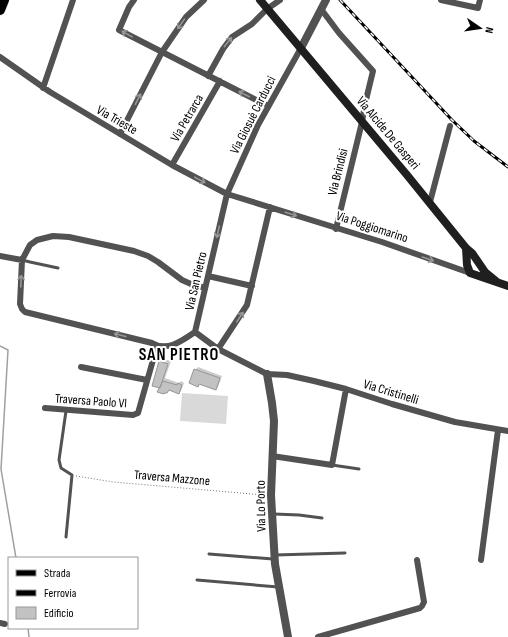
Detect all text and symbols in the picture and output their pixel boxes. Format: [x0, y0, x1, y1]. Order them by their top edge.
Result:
north arrow [460, 8, 500, 48]
one-way arrow [177, 19, 185, 30]
text: N [482, 26, 496, 35]
one-way arrow [121, 30, 133, 38]
one-way arrow [224, 37, 232, 48]
street label: Via Giosuè Carducci [227, 73, 279, 157]
one-way arrow [238, 89, 250, 97]
street label: Via Petrarca [167, 91, 207, 145]
one-way arrow [135, 93, 142, 105]
street label: Via Alcide De Gasperi [353, 93, 423, 173]
street label: Via Trieste [94, 102, 140, 138]
street label: Via Brindisi [324, 147, 352, 197]
one-way arrow [194, 176, 206, 184]
street label: Via Poggiomarino [334, 208, 410, 246]
one-way arrow [285, 211, 297, 219]
one-way arrow [214, 225, 222, 238]
street label: Via San Pietro [182, 250, 210, 312]
one-way arrow [422, 255, 434, 263]
one-way arrow [17, 275, 25, 288]
one-way arrow [236, 311, 244, 323]
one-way arrow [113, 330, 126, 338]
district label: SAN PIETRO [139, 345, 219, 365]
street label: Via Cristinelli [361, 376, 421, 408]
street label: Traversa Paolo VI [54, 391, 128, 411]
street label: Traversa Mazzone [133, 467, 211, 489]
street label: Via Lo Porto [253, 480, 269, 532]
legend [8, 557, 138, 629]
text: Strada [44, 566, 71, 581]
text: Ferrovia [44, 586, 77, 601]
text: Edificio [44, 606, 73, 621]

